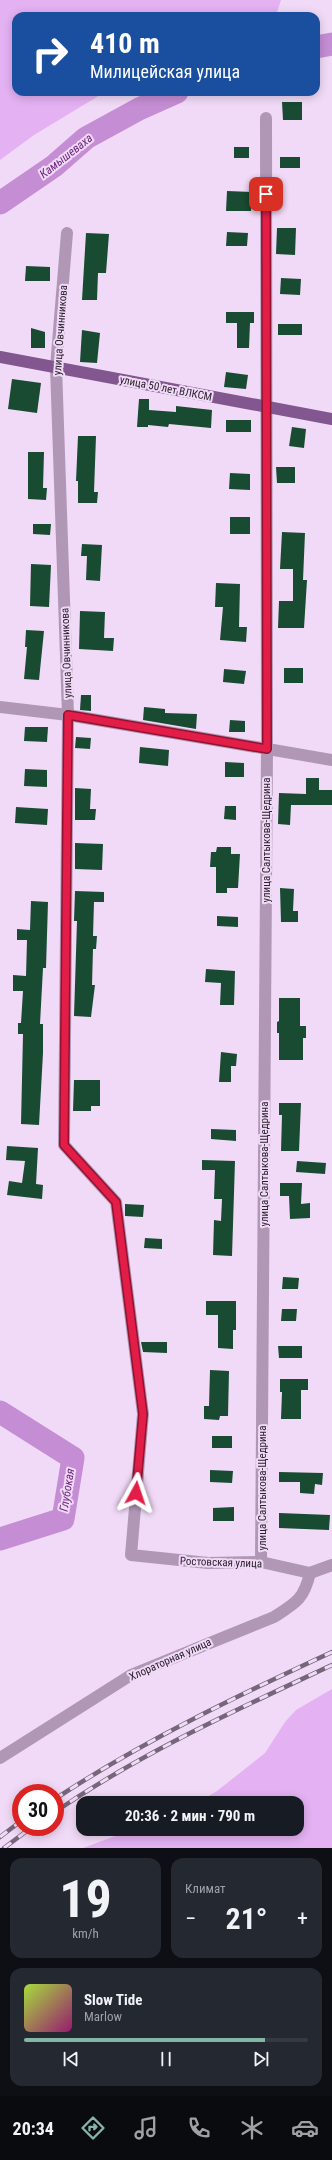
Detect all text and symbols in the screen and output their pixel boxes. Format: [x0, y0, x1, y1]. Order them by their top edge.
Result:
text: 410 m [90, 27, 160, 60]
icon: right [24, 28, 76, 80]
text: Милицейская улица [90, 61, 240, 82]
water label: Камышеваха [37, 131, 95, 181]
pin [249, 177, 283, 211]
icon: arrive [255, 183, 277, 205]
street label: улица Овчинникова [51, 284, 70, 376]
street label: улица 50 лет ВЛКСМ [119, 373, 213, 404]
street label: улица Овчинникова [58, 608, 75, 698]
street label: улица Салтыкова-Щедрина [260, 778, 273, 902]
street label: улица Салтыкова-Щедрина [258, 1102, 271, 1226]
street label: улица Салтыкова-Щедрина [256, 1426, 269, 1550]
water label: Глубокая [57, 1467, 77, 1512]
position arrow [115, 1472, 157, 1514]
street label: Ростовская улица [180, 1555, 262, 1570]
street label: Хлораторная улица [127, 1635, 213, 1683]
speed limit sign: 30 [12, 1784, 64, 1836]
text: 20:36 · 2 мин · 790 m [125, 1807, 255, 1825]
text: 19 [59, 1869, 112, 1930]
text: Климат [185, 1881, 226, 1896]
text: 21° [226, 1901, 268, 1936]
text: − [185, 1906, 196, 1931]
text: + [297, 1906, 308, 1931]
text: km/h [72, 1926, 99, 1941]
text: Slow Tide [84, 1991, 142, 2009]
text: Marlow [84, 2009, 122, 2024]
icon: previous [60, 2048, 82, 2070]
icon: pause [155, 2048, 177, 2070]
icon: next [250, 2048, 272, 2070]
icon: directions [79, 2114, 107, 2142]
icon: music [132, 2114, 160, 2142]
icon: phone [185, 2114, 213, 2142]
icon: climate [238, 2114, 266, 2142]
icon: car [291, 2114, 319, 2142]
text: 20:34 [13, 2118, 54, 2139]

